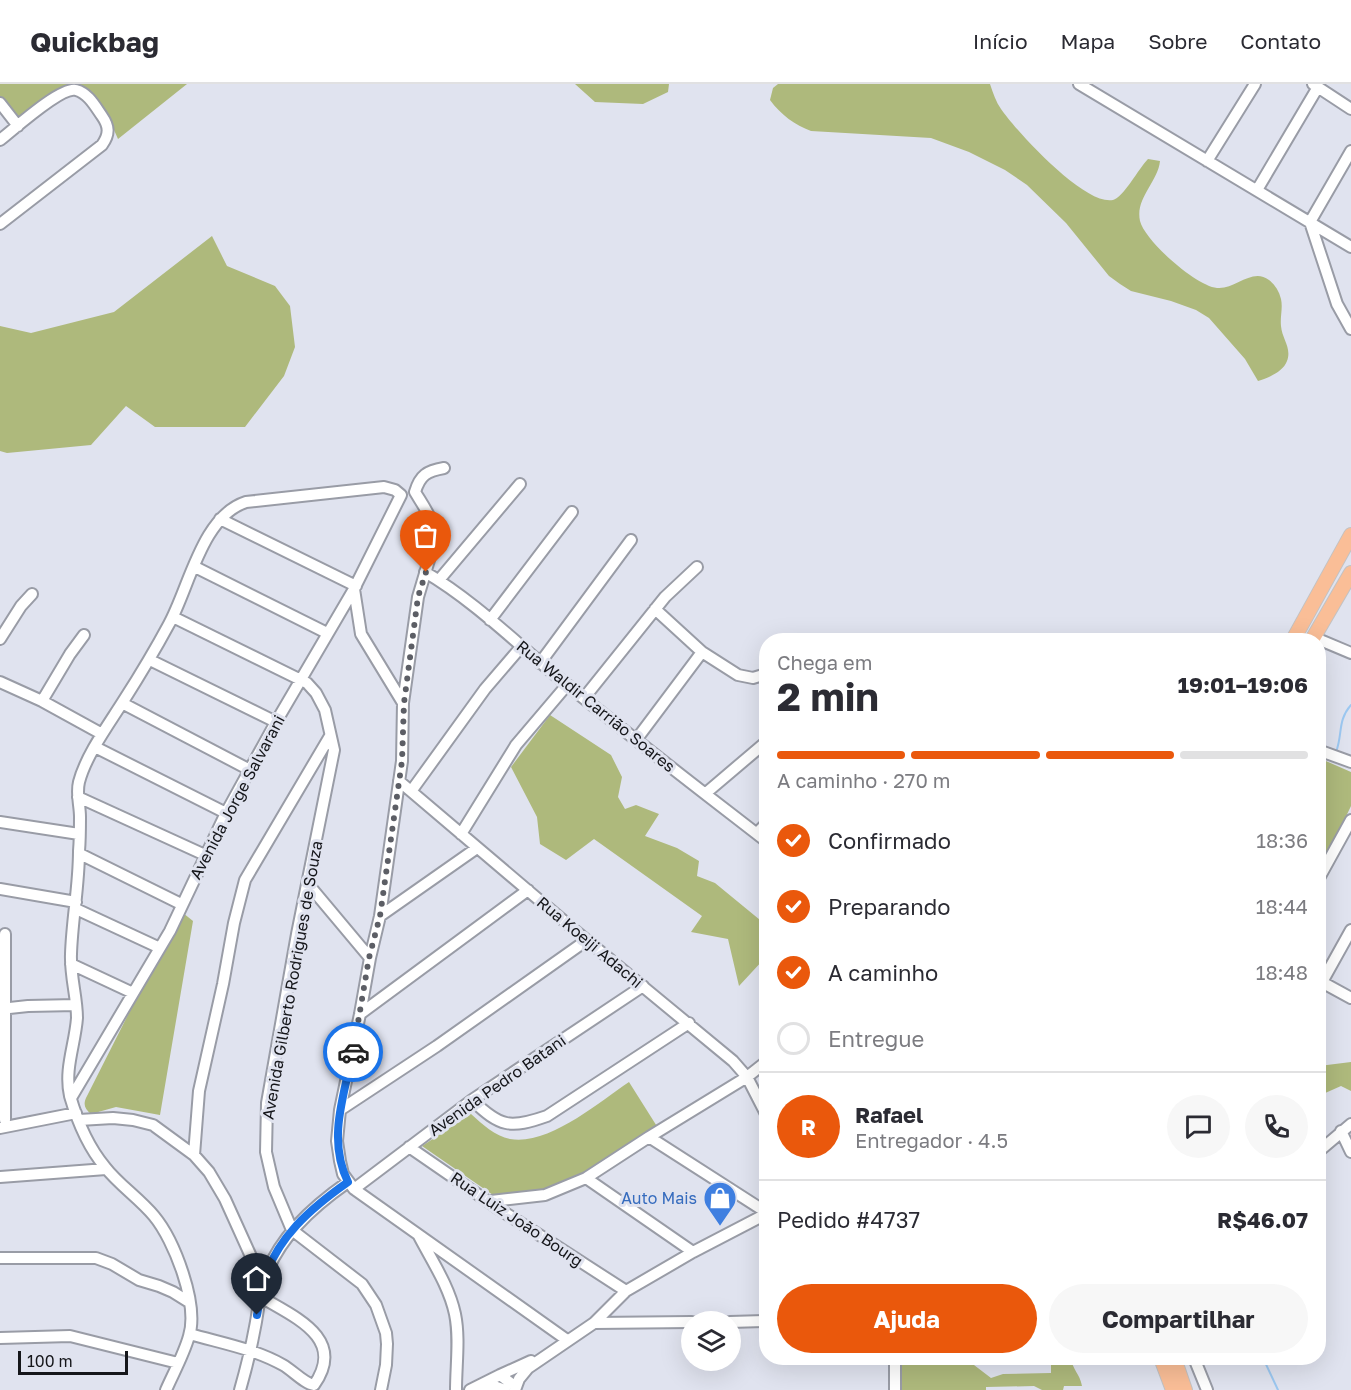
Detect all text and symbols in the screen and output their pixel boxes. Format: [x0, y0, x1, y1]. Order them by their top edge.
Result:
text: Quickbag [30, 25, 159, 58]
text: Início [973, 28, 1028, 54]
text: Mapa [1061, 28, 1115, 54]
text: Sobre [1148, 28, 1207, 54]
text: Contato [1240, 28, 1321, 54]
pin [400, 510, 451, 572]
icon: bag [409, 519, 442, 552]
street label: Rua Waldir Carrião Soares [513, 636, 679, 776]
text: Chega em [777, 650, 872, 674]
text: 19:01–19:06 [1178, 671, 1308, 698]
text: 2 min [777, 673, 879, 720]
street label: Avenida Jorge Salvarani [185, 711, 289, 883]
text: A caminho · 270 m [777, 768, 951, 792]
icon: check [777, 824, 810, 857]
text: Confirmado [828, 827, 951, 854]
text: 18:36 [1256, 828, 1308, 852]
street label: Avenida Gilberto Rodrigues de Souza [258, 839, 326, 1121]
icon: check [777, 890, 810, 923]
street label: Rua Koeiji Adachi [533, 892, 647, 992]
text: Preparando [828, 893, 951, 920]
text: 18:44 [1256, 894, 1308, 918]
icon: check [777, 956, 810, 989]
text: A caminho [828, 959, 938, 986]
text: 18:48 [1256, 960, 1308, 984]
courier [323, 1022, 383, 1082]
text: Entregue [828, 1025, 924, 1052]
street label: Avenida Pedro Batani [425, 1030, 569, 1140]
icon: car [337, 1036, 370, 1069]
button: chat [1167, 1095, 1230, 1158]
button: phone [1245, 1095, 1308, 1158]
text: Rafael [855, 1101, 923, 1128]
text: R [801, 1113, 816, 1140]
text: Entregador · 4.5 [855, 1128, 1008, 1152]
street label: Rua Luiz João Bourg [447, 1167, 587, 1271]
shop icon: Auto Mais [702, 1180, 738, 1227]
place label: Auto Mais [621, 1188, 697, 1208]
text: Pedido #4737 [777, 1206, 920, 1233]
text: R$46.07 [1217, 1206, 1308, 1233]
pin [231, 1253, 282, 1315]
icon: home [240, 1262, 273, 1295]
button: Ajuda [777, 1284, 1037, 1353]
button: Compartilhar [1049, 1284, 1308, 1353]
map controls [681, 1311, 741, 1371]
button: layers [681, 1311, 741, 1371]
scale bar [18, 1348, 128, 1376]
text: 100 m [27, 1351, 73, 1371]

